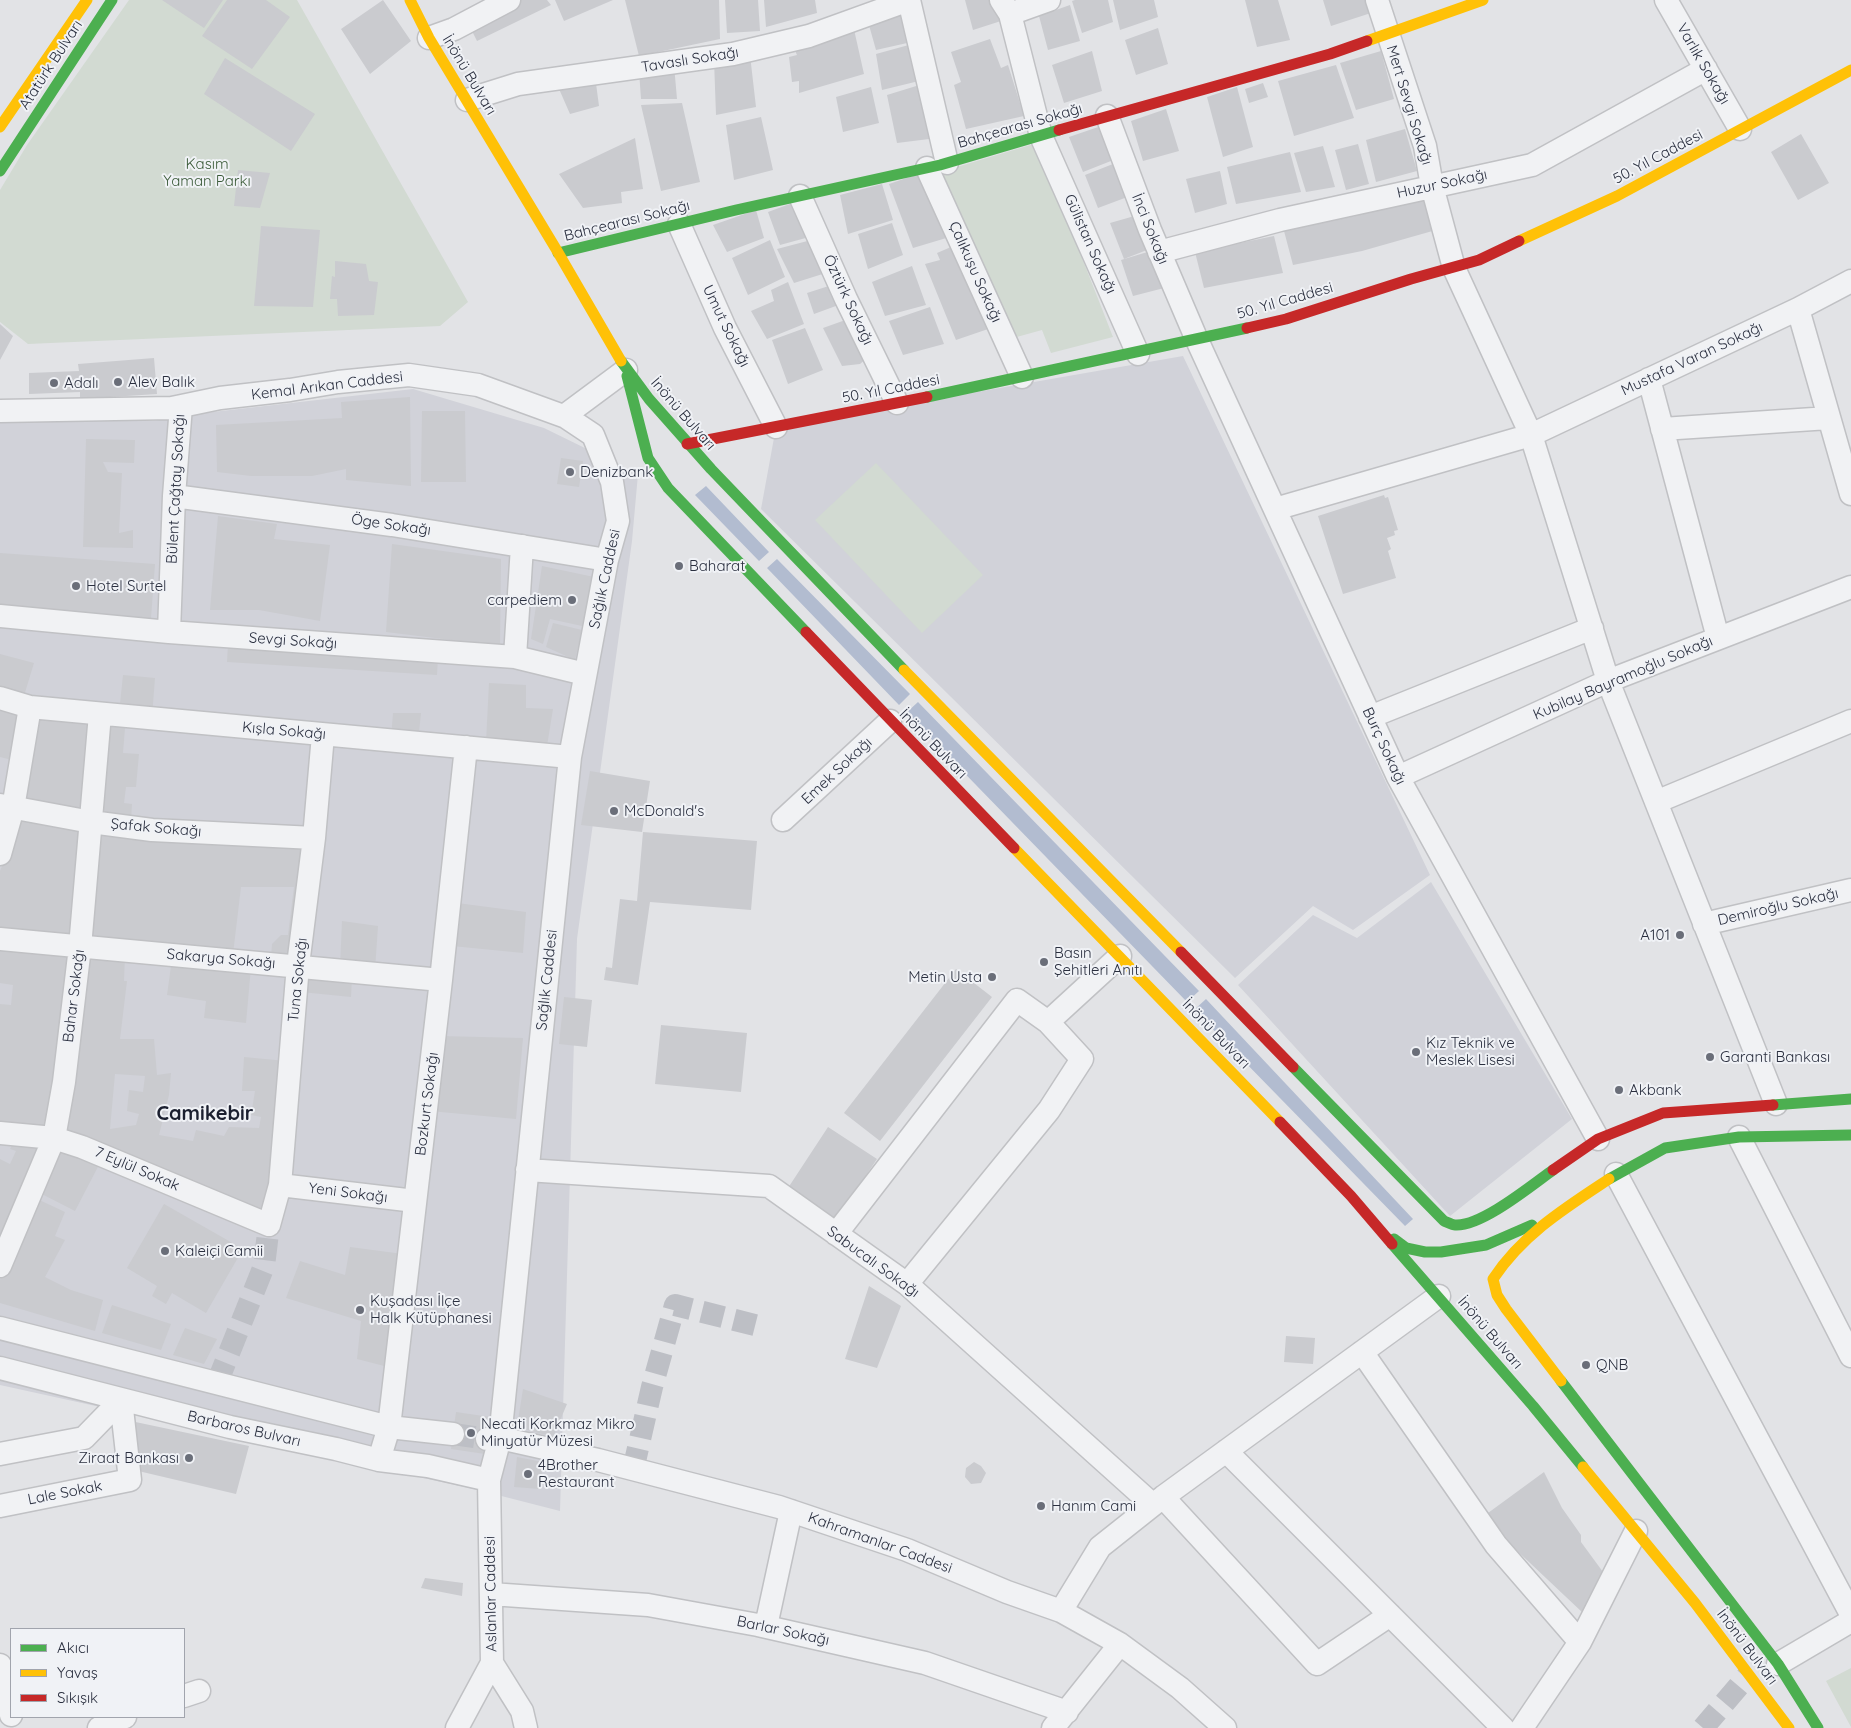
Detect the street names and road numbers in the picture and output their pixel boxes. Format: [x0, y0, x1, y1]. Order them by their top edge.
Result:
street label: Atatürk Bulvarı [15, 17, 87, 113]
street label: Varlık Sokağı [1673, 20, 1733, 108]
street label: İnönü Bulvarı [438, 32, 500, 118]
street label: Tavaslı Sokağı [640, 43, 740, 77]
street label: Mert Sevgi Sokağı [1382, 43, 1436, 167]
street label: Bahçearası Sokağı [956, 100, 1084, 152]
street label: 50. Yıl Caddesi [1610, 126, 1706, 188]
street label: Huzur Sokağı [1395, 166, 1489, 202]
street label: İnci Sokağı [1128, 191, 1172, 267]
street label: Gülistan Sokağı [1060, 192, 1120, 296]
street label: Bahçearası Sokağı [562, 197, 692, 245]
street label: Çalıkuşu Sokağı [945, 219, 1005, 325]
street label: Öztürk Sokağı [819, 252, 877, 348]
street label: 50. Yıl Caddesi [1235, 279, 1335, 323]
street label: Umut Sokağı [698, 282, 754, 370]
street label: Mustafa Varan Sokağı [1618, 318, 1766, 400]
street label: Kemal Arıkan Caddesi [250, 368, 404, 404]
street label: 50. Yıl Caddesi [841, 371, 941, 407]
street label: İnönü Bulvarı [647, 374, 719, 454]
street label: Bülent Çağtay Sokağı [163, 414, 189, 564]
street label: Öge Sokağı [350, 511, 432, 539]
street label: Sağlık Caddesi [586, 528, 624, 630]
street label: Sevgi Sokağı [248, 629, 338, 653]
street label: Kubilay Bayramoğlu Sokağı [1531, 632, 1715, 724]
street label: İnönü Bulvarı [895, 705, 971, 783]
street label: Burç Sokağı [1358, 705, 1410, 787]
street label: Kışla Sokağı [241, 718, 327, 744]
street label: Emek Sokağı [798, 734, 876, 808]
street label: Şafak Sokağı [110, 815, 202, 841]
street label: Demiroğlu Sokağı [1716, 884, 1840, 930]
street label: Sağlık Caddesi [533, 929, 561, 1031]
street label: Tuna Sokağı [285, 937, 311, 1023]
street label: Sakarya Sokağı [166, 945, 276, 973]
street label: Bahar Sokağı [59, 949, 89, 1043]
street label: İnönü Bulvarı [1178, 995, 1254, 1073]
street label: Bozkurt Sokağı [412, 1051, 442, 1157]
street label: 7 Eylül Sokak [92, 1143, 182, 1195]
street label: Yeni Sokağı [308, 1179, 388, 1207]
street label: Sabucalı Sokağı [823, 1222, 923, 1302]
street label: İnönü Bulvarı [1454, 1293, 1526, 1373]
street label: Barbaros Bulvarı [186, 1407, 302, 1451]
street label: Lale Sokak [26, 1477, 104, 1509]
street label: Kahramanlar Caddesi [805, 1509, 955, 1577]
street label: Aslanlar Caddesi [481, 1536, 501, 1652]
street label: İnönü Bulvarı [1713, 1606, 1781, 1688]
street label: Barlar Sokağı [735, 1612, 831, 1650]

